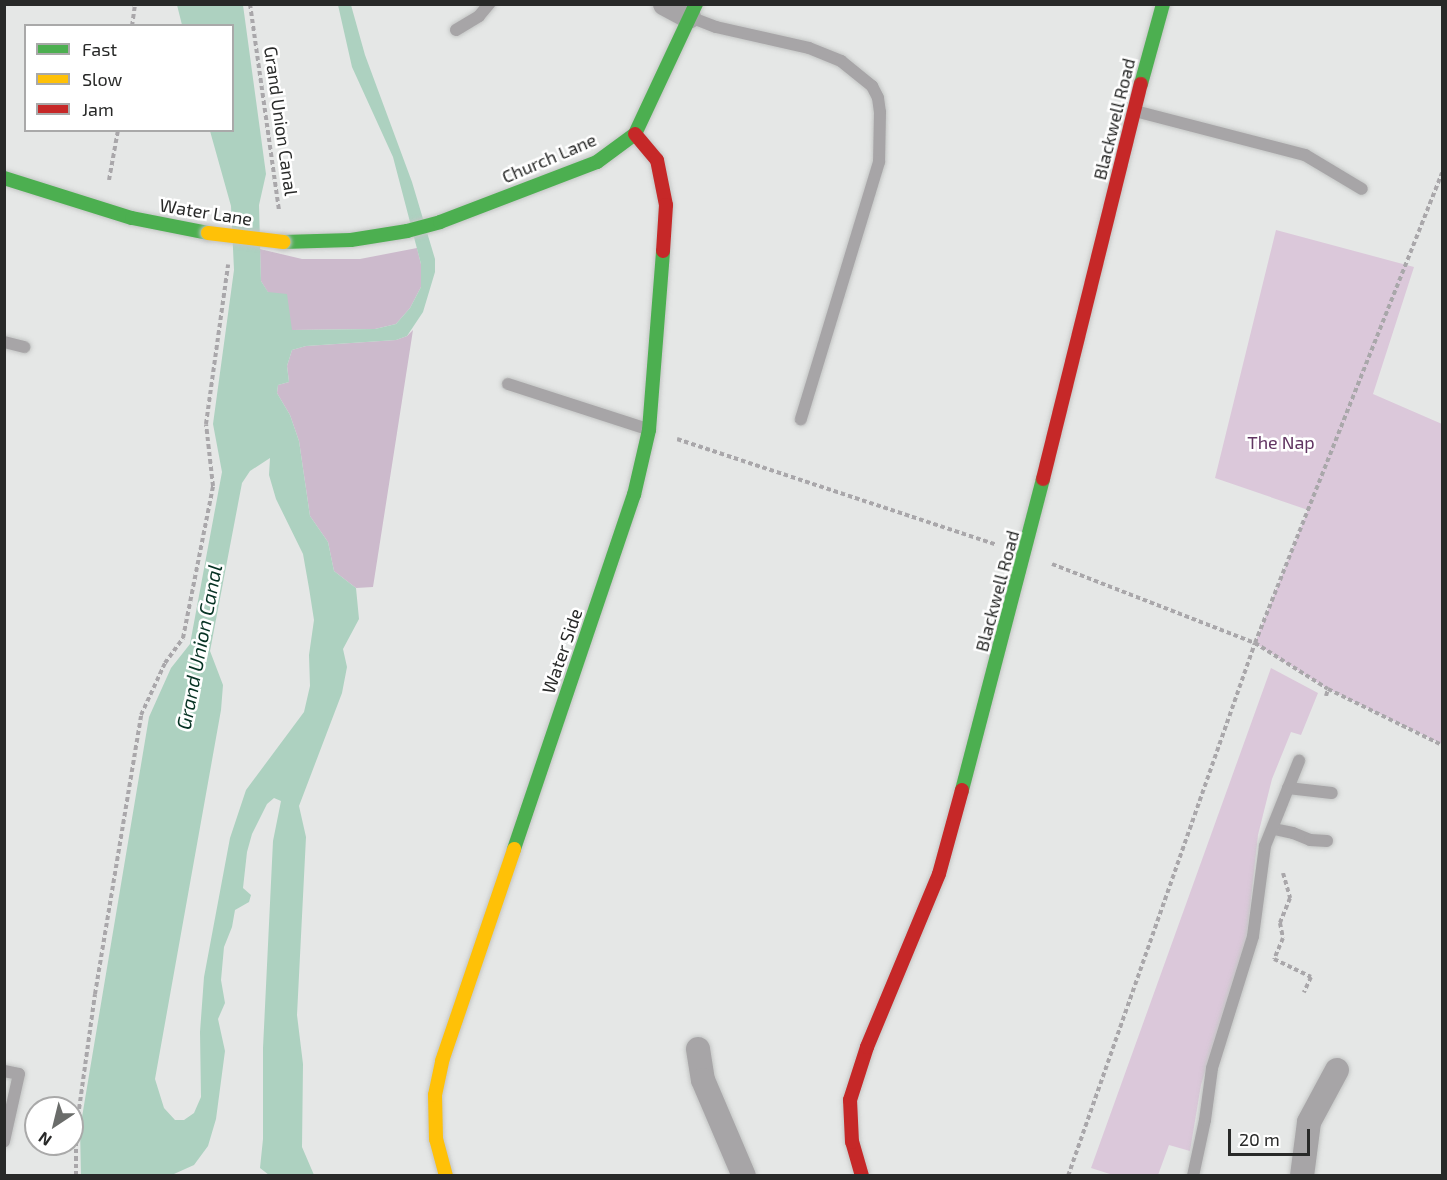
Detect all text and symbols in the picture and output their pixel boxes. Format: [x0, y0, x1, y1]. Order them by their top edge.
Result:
legend [24, 24, 234, 132]
text: Fast [82, 38, 117, 60]
street label: Grand Union Canal [260, 45, 302, 197]
street label: Blackwell Road [1088, 56, 1140, 182]
text: Slow [82, 68, 122, 90]
text: Jam [82, 98, 114, 120]
street label: Church Lane [499, 128, 599, 188]
street label: Water Lane [158, 194, 254, 230]
park label: The Nap [1247, 431, 1315, 453]
street label: Blackwell Road [970, 528, 1024, 654]
water label: Grand Union Canal [171, 562, 227, 732]
street label: Water Side [537, 605, 587, 697]
north arrow [24, 1096, 84, 1156]
scale bar [1231, 1117, 1314, 1155]
text: N [34, 1128, 55, 1151]
text: 20 m [1239, 1128, 1280, 1150]

